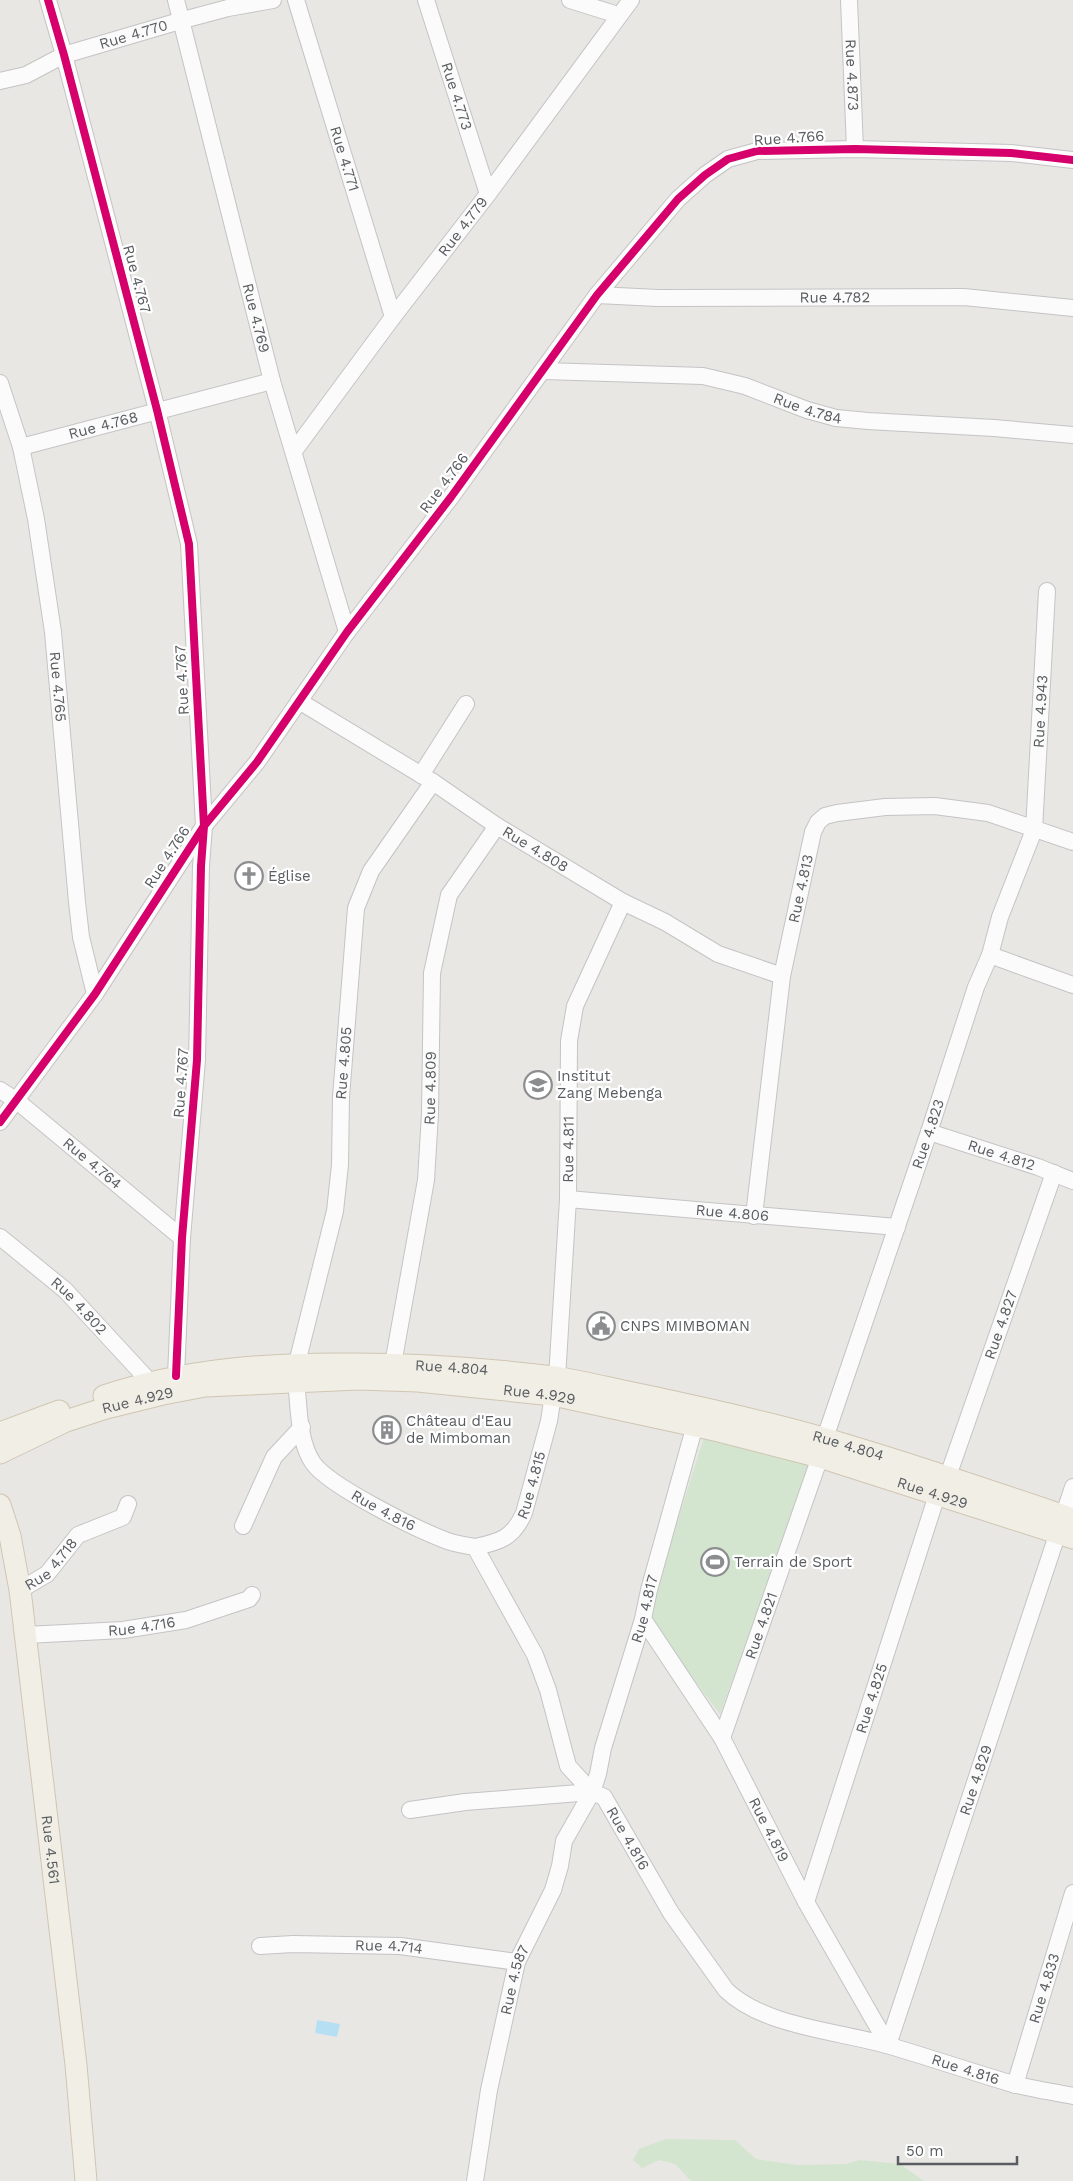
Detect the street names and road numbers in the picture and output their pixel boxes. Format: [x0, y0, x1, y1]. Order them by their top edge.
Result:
street label: Rue 4.770 [97, 16, 170, 53]
street label: Rue 4.873 [842, 39, 862, 111]
street label: Rue 4.773 [437, 60, 476, 132]
street label: Rue 4.771 [326, 124, 363, 194]
street label: Rue 4.766 [753, 127, 825, 149]
street label: Rue 4.779 [434, 193, 492, 260]
street label: Rue 4.767 [119, 243, 155, 315]
street label: Rue 4.769 [239, 281, 274, 355]
street label: Rue 4.782 [800, 288, 870, 307]
street label: Rue 4.784 [771, 389, 843, 427]
street label: Rue 4.768 [67, 408, 140, 443]
street label: Rue 4.766 [415, 449, 473, 517]
street label: Rue 4.767 [171, 645, 193, 715]
street label: Rue 4.765 [46, 651, 70, 723]
street label: Rue 4.943 [1029, 674, 1051, 748]
street label: Rue 4.766 [140, 822, 194, 892]
street label: Rue 4.808 [499, 822, 572, 876]
street label: Rue 4.813 [785, 853, 817, 925]
street label: Rue 4.805 [332, 1026, 356, 1100]
street label: Rue 4.767 [170, 1047, 192, 1119]
street label: Rue 4.809 [420, 1051, 440, 1125]
street label: Rue 4.823 [908, 1097, 948, 1171]
street label: Rue 4.811 [559, 1116, 578, 1183]
street label: Rue 4.764 [59, 1134, 125, 1193]
street label: Rue 4.812 [965, 1136, 1037, 1174]
street label: Rue 4.806 [695, 1201, 770, 1225]
street label: Rue 4.802 [47, 1273, 111, 1339]
street label: Rue 4.827 [980, 1288, 1021, 1362]
street label: Rue 4.804 [415, 1356, 489, 1379]
street label: Rue 4.929 [502, 1381, 577, 1409]
street label: Rue 4.929 [100, 1383, 175, 1418]
street label: Rue 4.804 [810, 1427, 886, 1465]
street label: Rue 4.815 [513, 1449, 549, 1522]
street label: Rue 4.929 [895, 1473, 970, 1513]
street label: Rue 4.816 [348, 1486, 419, 1535]
street label: Rue 4.718 [21, 1534, 81, 1594]
street label: Rue 4.817 [627, 1573, 662, 1645]
street label: Rue 4.821 [741, 1590, 781, 1662]
street label: Rue 4.716 [107, 1613, 177, 1640]
street label: Rue 4.825 [852, 1661, 891, 1736]
street label: Rue 4.829 [956, 1743, 996, 1818]
street label: Rue 4.819 [745, 1794, 793, 1865]
street label: Rue 4.816 [603, 1804, 653, 1873]
street label: Rue 4.561 [38, 1814, 64, 1885]
street label: Rue 4.714 [355, 1936, 424, 1958]
street label: Rue 4.587 [497, 1942, 533, 2017]
street label: Rue 4.833 [1025, 1951, 1063, 2026]
street label: Rue 4.816 [929, 2050, 1002, 2088]

